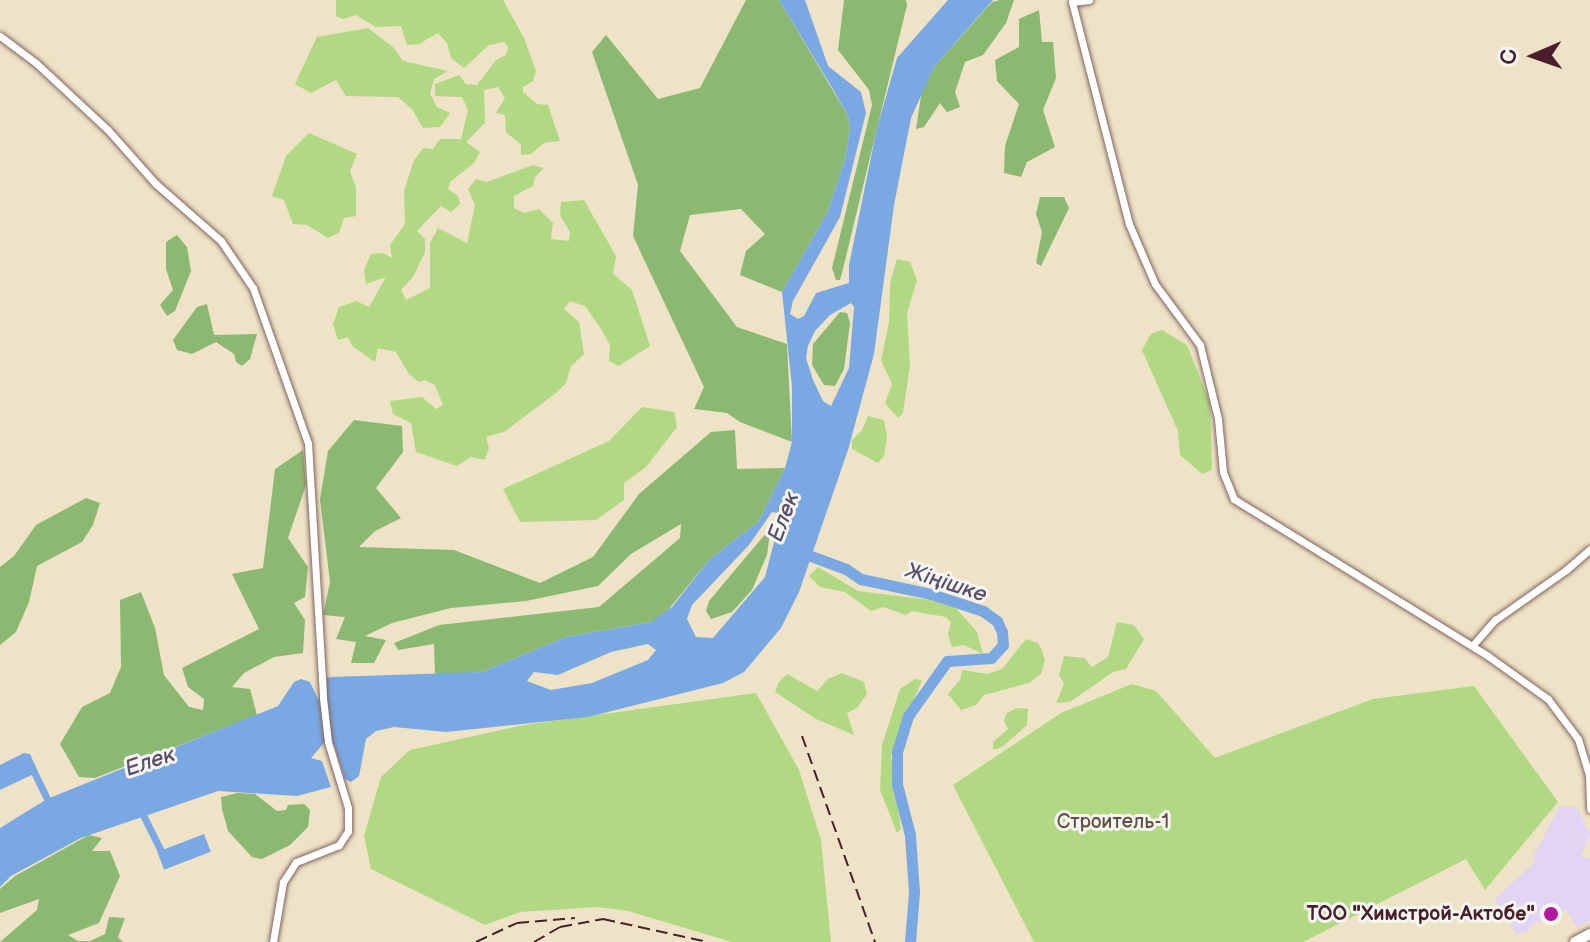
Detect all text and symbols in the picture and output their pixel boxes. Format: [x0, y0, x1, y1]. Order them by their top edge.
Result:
north arrow [1494, 16, 1574, 96]
text: С [1496, 49, 1523, 65]
water label: Елек [763, 489, 805, 545]
water label: Жіңішке [902, 558, 990, 608]
water label: Елек [122, 742, 178, 782]
park label: Строитель-1 [1057, 810, 1169, 834]
place label: ТОО "Химстрой-Актобе" [1307, 902, 1535, 926]
marker: ТОО "Химстрой-Актобе" [1542, 905, 1560, 923]

